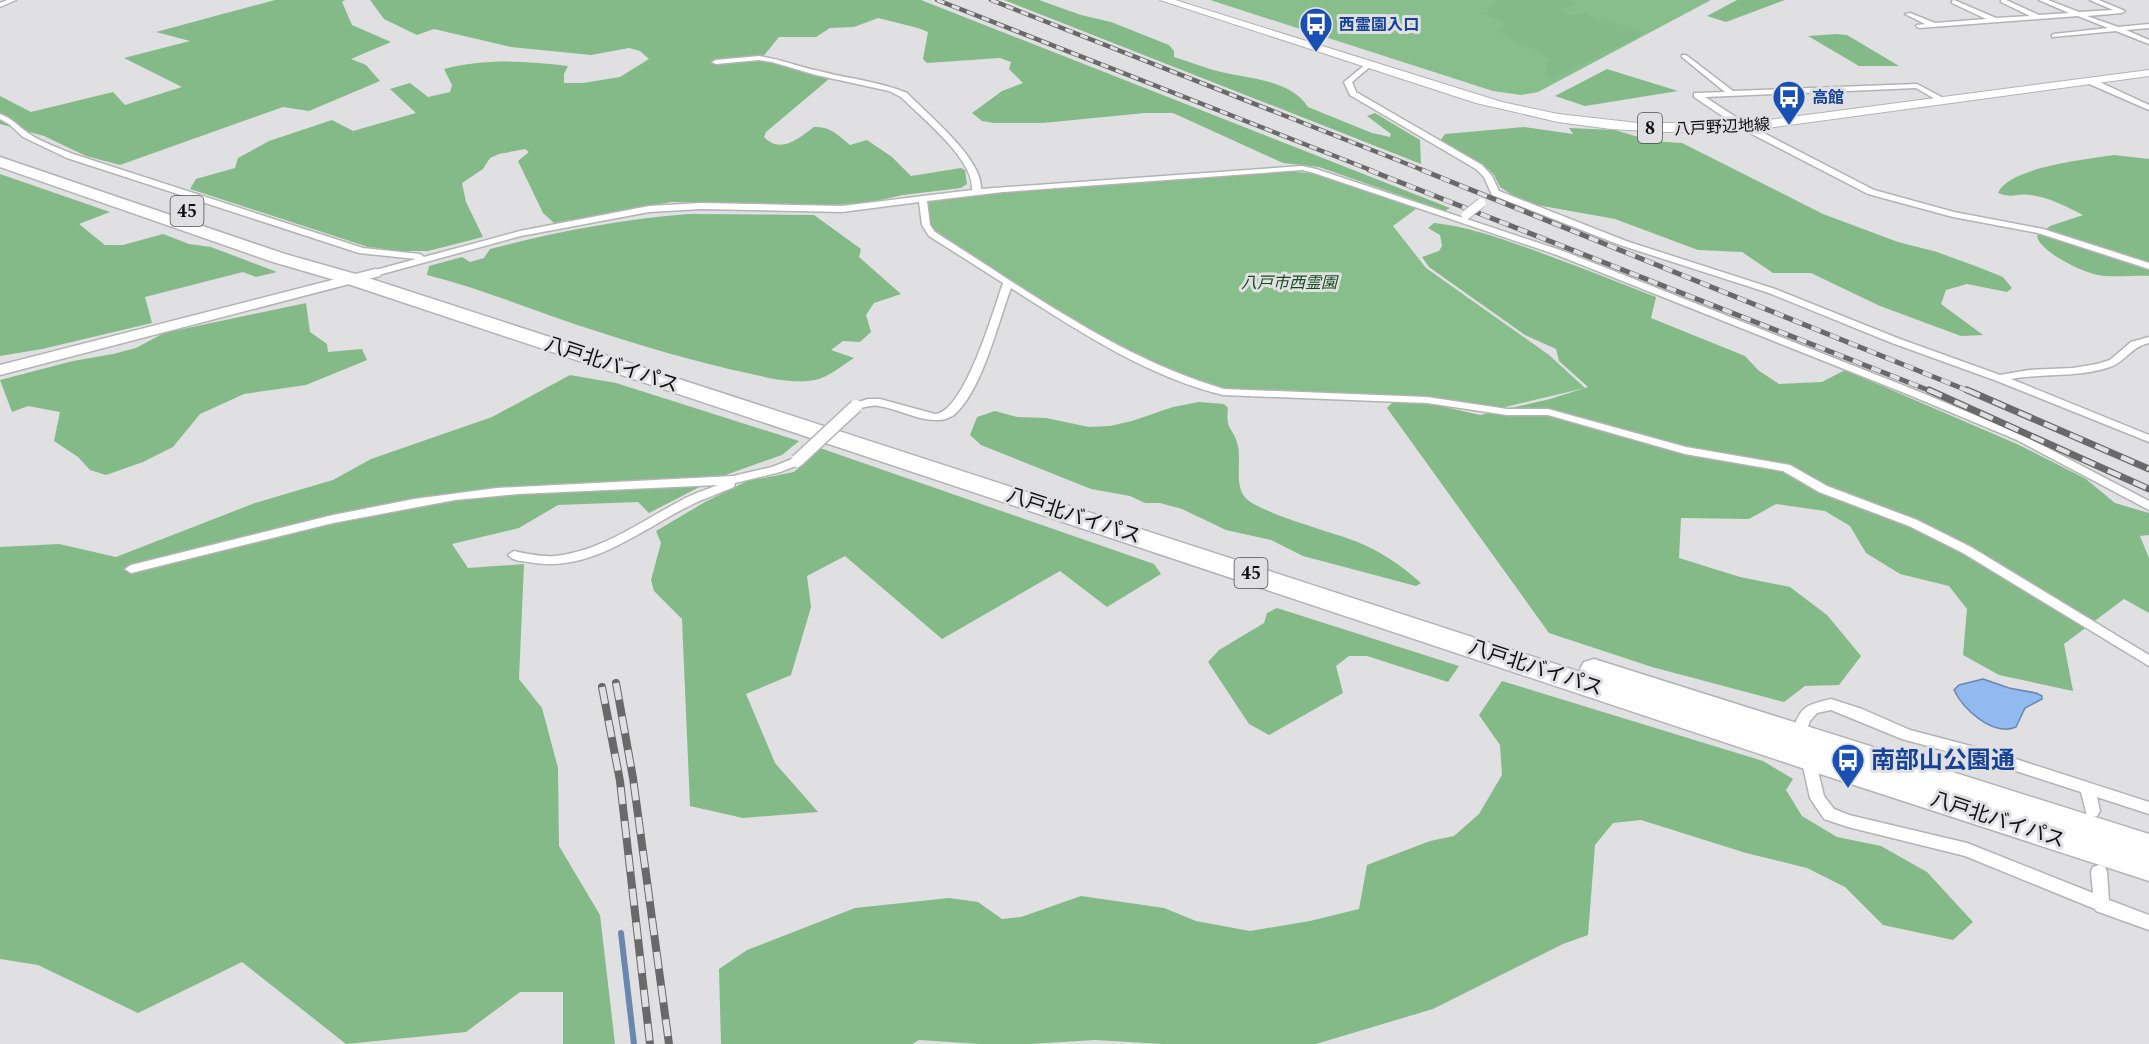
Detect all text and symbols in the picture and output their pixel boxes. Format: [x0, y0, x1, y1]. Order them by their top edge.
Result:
bus stop icon: 西霊園入口 [1298, 6, 1334, 53]
place label: 西霊園入口 [1339, 13, 1419, 37]
bus stop icon: 高館 [1771, 79, 1807, 126]
place label: 高館 [1812, 86, 1844, 110]
road number: 8 [1638, 113, 1662, 143]
street label: 八戸野辺地線 [1673, 113, 1771, 141]
road number: 45 [170, 196, 204, 226]
park label: 八戸市西霊園 [1241, 271, 1339, 295]
street label: 八戸北バイパス [541, 329, 683, 401]
street label: 八戸北バイパス [1003, 480, 1145, 552]
road number: 45 [1234, 558, 1268, 588]
street label: 八戸北バイパス [1465, 632, 1607, 704]
bus stop icon: 南部山公園通 [1830, 742, 1866, 789]
place label: 南部山公園通 [1871, 743, 2015, 779]
street label: 八戸北バイパス [1927, 784, 2069, 856]

